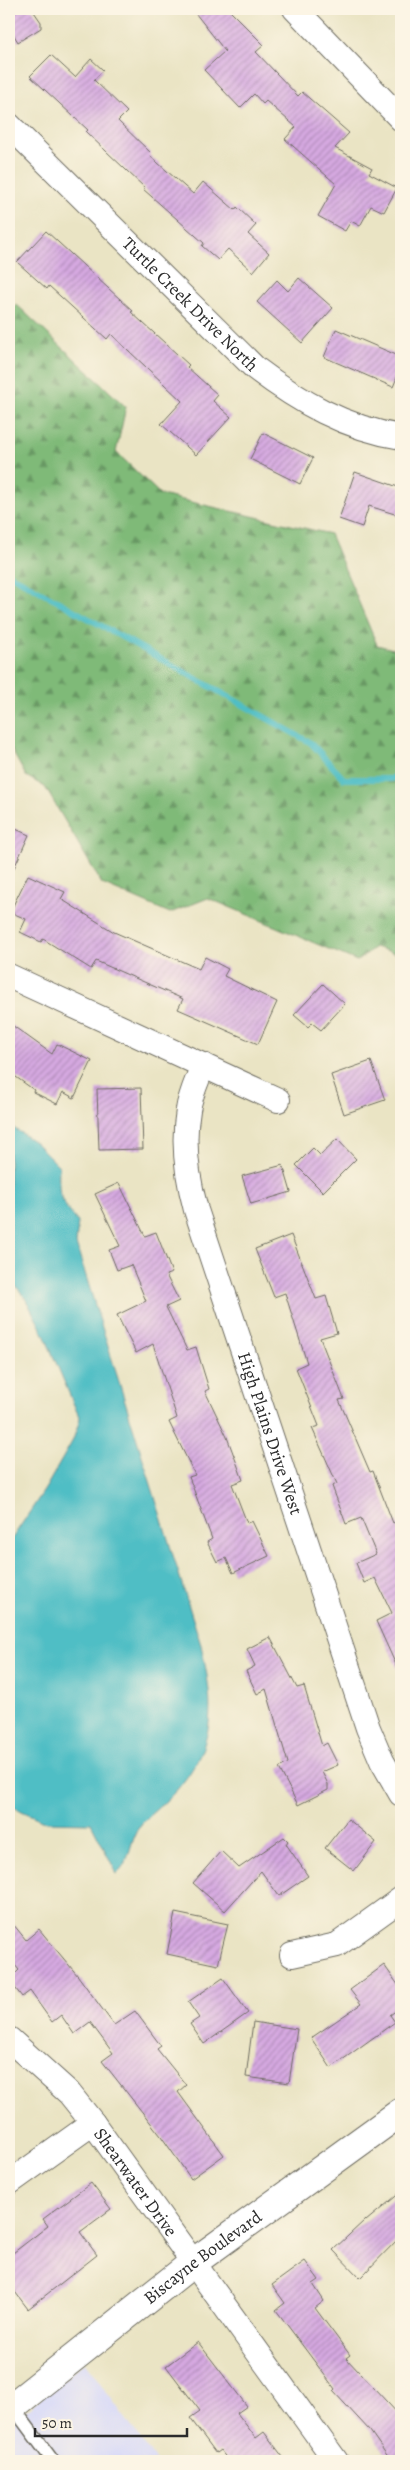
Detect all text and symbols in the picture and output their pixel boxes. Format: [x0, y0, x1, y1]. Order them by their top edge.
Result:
street label: Turtle Creek Drive North [117, 232, 264, 377]
street label: High Plains Drive West [232, 1349, 308, 1518]
street label: Shearwater Drive [88, 2123, 183, 2241]
street label: Biscayne Boulevard [138, 2205, 267, 2310]
scale bar [35, 2405, 188, 2437]
text: 50 m [42, 2413, 72, 2433]

